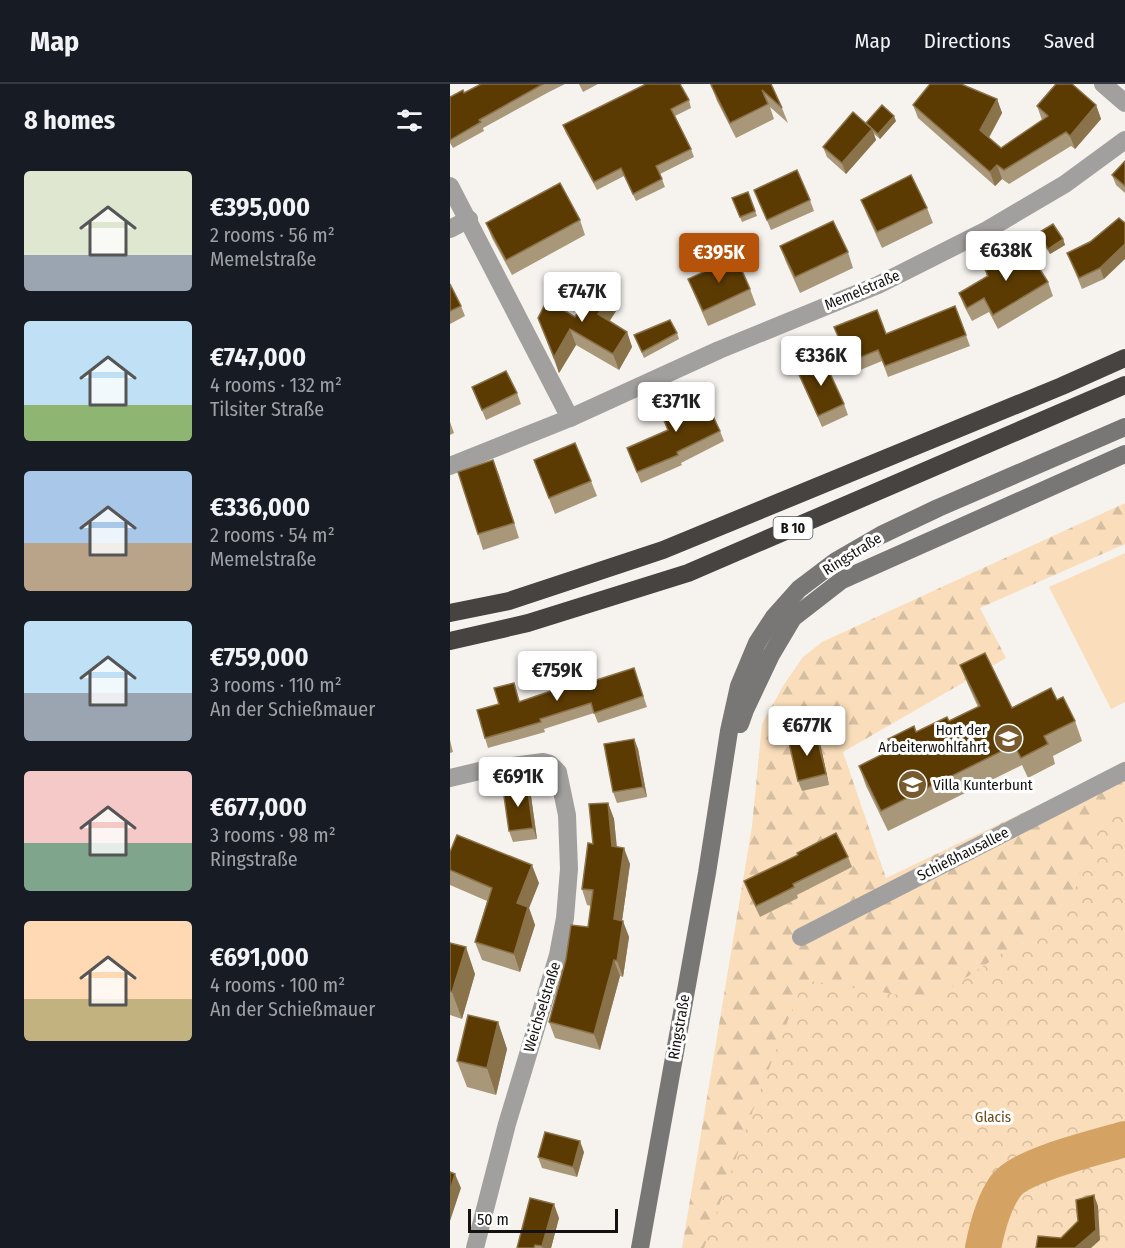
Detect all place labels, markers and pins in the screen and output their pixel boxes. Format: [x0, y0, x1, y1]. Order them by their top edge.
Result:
pin: €638K [964, 231, 1048, 282]
pin: €395K [677, 233, 761, 284]
pin: €747K [540, 272, 624, 323]
pin: €336K [779, 336, 863, 387]
pin: €371K [634, 382, 718, 433]
pin: €759K [515, 651, 599, 702]
pin: €677K [765, 706, 849, 757]
place label: Hort der Arbeiterwohlfahrt [878, 721, 988, 756]
school or university icon: Hort der Arbeiterwohlfahrt [992, 723, 1024, 755]
pin: €691K [476, 757, 560, 808]
school or university icon: Villa Kunterbunt [896, 769, 928, 801]
place label: Villa Kunterbunt [933, 776, 1033, 794]

